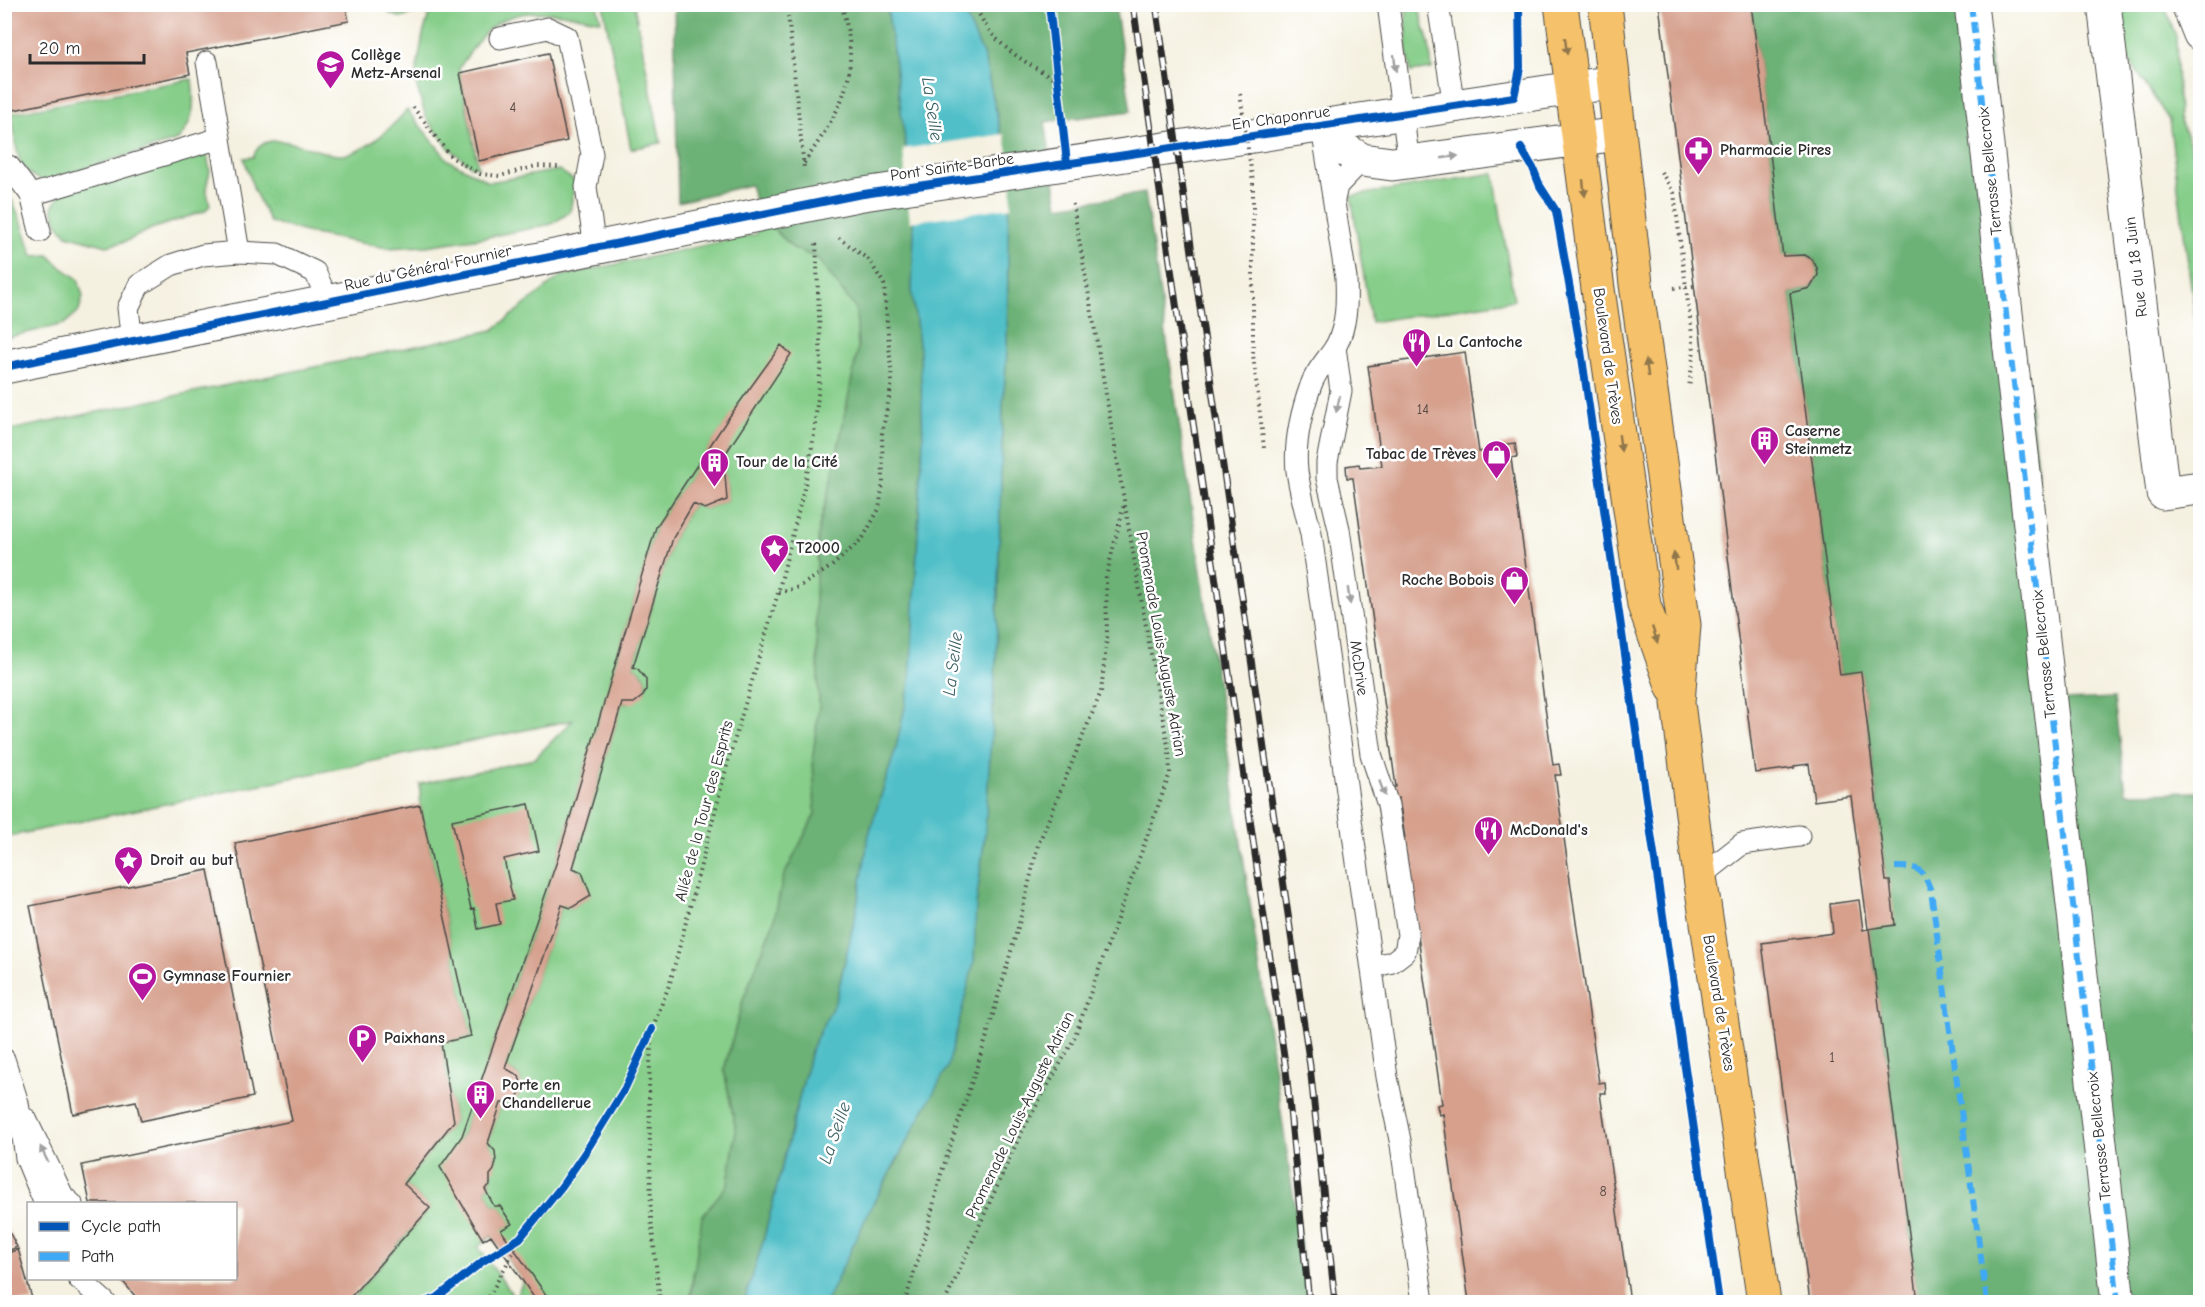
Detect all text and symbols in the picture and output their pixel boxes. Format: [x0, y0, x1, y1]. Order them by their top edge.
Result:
scale bar [30, 27, 144, 65]
one-way arrow [1561, 37, 1571, 56]
text: 20 m [39, 38, 80, 59]
place label: Collège Metz-Arsenal [351, 46, 441, 82]
school or university icon: Collège Metz-Arsenal [314, 48, 346, 90]
one-way arrow [1390, 53, 1400, 72]
water label: La Seille [917, 76, 947, 142]
house number: 4 [510, 99, 517, 116]
street label: En Chaponrue [1231, 102, 1331, 134]
street label: Terrasse Bellecroix [1974, 106, 2006, 236]
pharmacy icon: Pharmacie Pires [1683, 134, 1715, 176]
place label: Pharmacie Pires [1720, 141, 1831, 159]
street label: Pont Sainte-Barbe [889, 149, 1015, 185]
one-way arrow [1441, 152, 1460, 162]
one-way arrow [1580, 178, 1589, 197]
street label: Rue du 18 Juin [2121, 216, 2151, 318]
street label: Rue du Général Fournier [343, 241, 514, 295]
street label: Boulevard de Trèves [1590, 287, 1627, 426]
restaurant icon: La Cantoche [1400, 326, 1432, 368]
place label: La Cantoche [1437, 333, 1523, 351]
one-way arrow [1643, 358, 1652, 377]
one-way arrow [1333, 395, 1343, 414]
house number: 14 [1417, 401, 1429, 418]
place label: Caserne Steinmetz [1785, 422, 1852, 458]
building icon: Caserne Steinmetz [1748, 424, 1780, 466]
one-way arrow [1616, 434, 1625, 453]
shop icon: Tabac de Trèves [1481, 438, 1513, 480]
place label: Tabac de Trèves [1366, 445, 1476, 463]
building icon: Tour de la Cité [699, 446, 731, 488]
place label: Tour de la Cité [736, 453, 838, 471]
street label: Promenade Louis-Auguste Adrian [1132, 530, 1190, 758]
place icon: T2000 [759, 532, 791, 574]
place label: T2000 [796, 539, 840, 557]
one-way arrow [1670, 551, 1679, 570]
shop icon: Roche Bobois [1499, 564, 1531, 606]
place label: Roche Bobois [1401, 571, 1494, 589]
one-way arrow [1344, 587, 1353, 606]
street label: Terrasse Bellecroix [2028, 589, 2060, 719]
one-way arrow [1650, 626, 1660, 644]
water label: La Seille [939, 631, 967, 697]
street label: McDrive [1346, 639, 1372, 697]
street label: Allée de la Tour des Esprits [671, 718, 737, 903]
one-way arrow [1377, 779, 1387, 797]
restaurant icon: McDonald's [1473, 814, 1505, 856]
place label: McDonald's [1510, 821, 1588, 839]
place icon: Droit au but [113, 844, 145, 886]
place label: Droit au but [150, 851, 234, 869]
street label: Boulevard de Trèves [1699, 934, 1739, 1073]
sports icon: Gymnase Fournier [126, 960, 158, 1002]
place label: Gymnase Fournier [163, 967, 291, 985]
street label: Promenade Louis-Auguste Adrian [962, 1009, 1078, 1221]
parking icon: Paixhans [347, 1022, 379, 1064]
place label: Paixhans [384, 1029, 445, 1047]
house number: 1 [1829, 1049, 1835, 1066]
street label: Terrasse Bellecroix [2083, 1071, 2115, 1201]
place label: Porte en Chandellerue [502, 1076, 591, 1112]
building icon: Porte en Chandellerue [465, 1078, 497, 1120]
water label: La Seille [815, 1099, 855, 1167]
one-way arrow [39, 1146, 48, 1163]
house number: 8 [1599, 1183, 1607, 1200]
legend [27, 1202, 237, 1280]
text: Cycle path [81, 1216, 161, 1237]
text: Path [81, 1246, 114, 1267]

